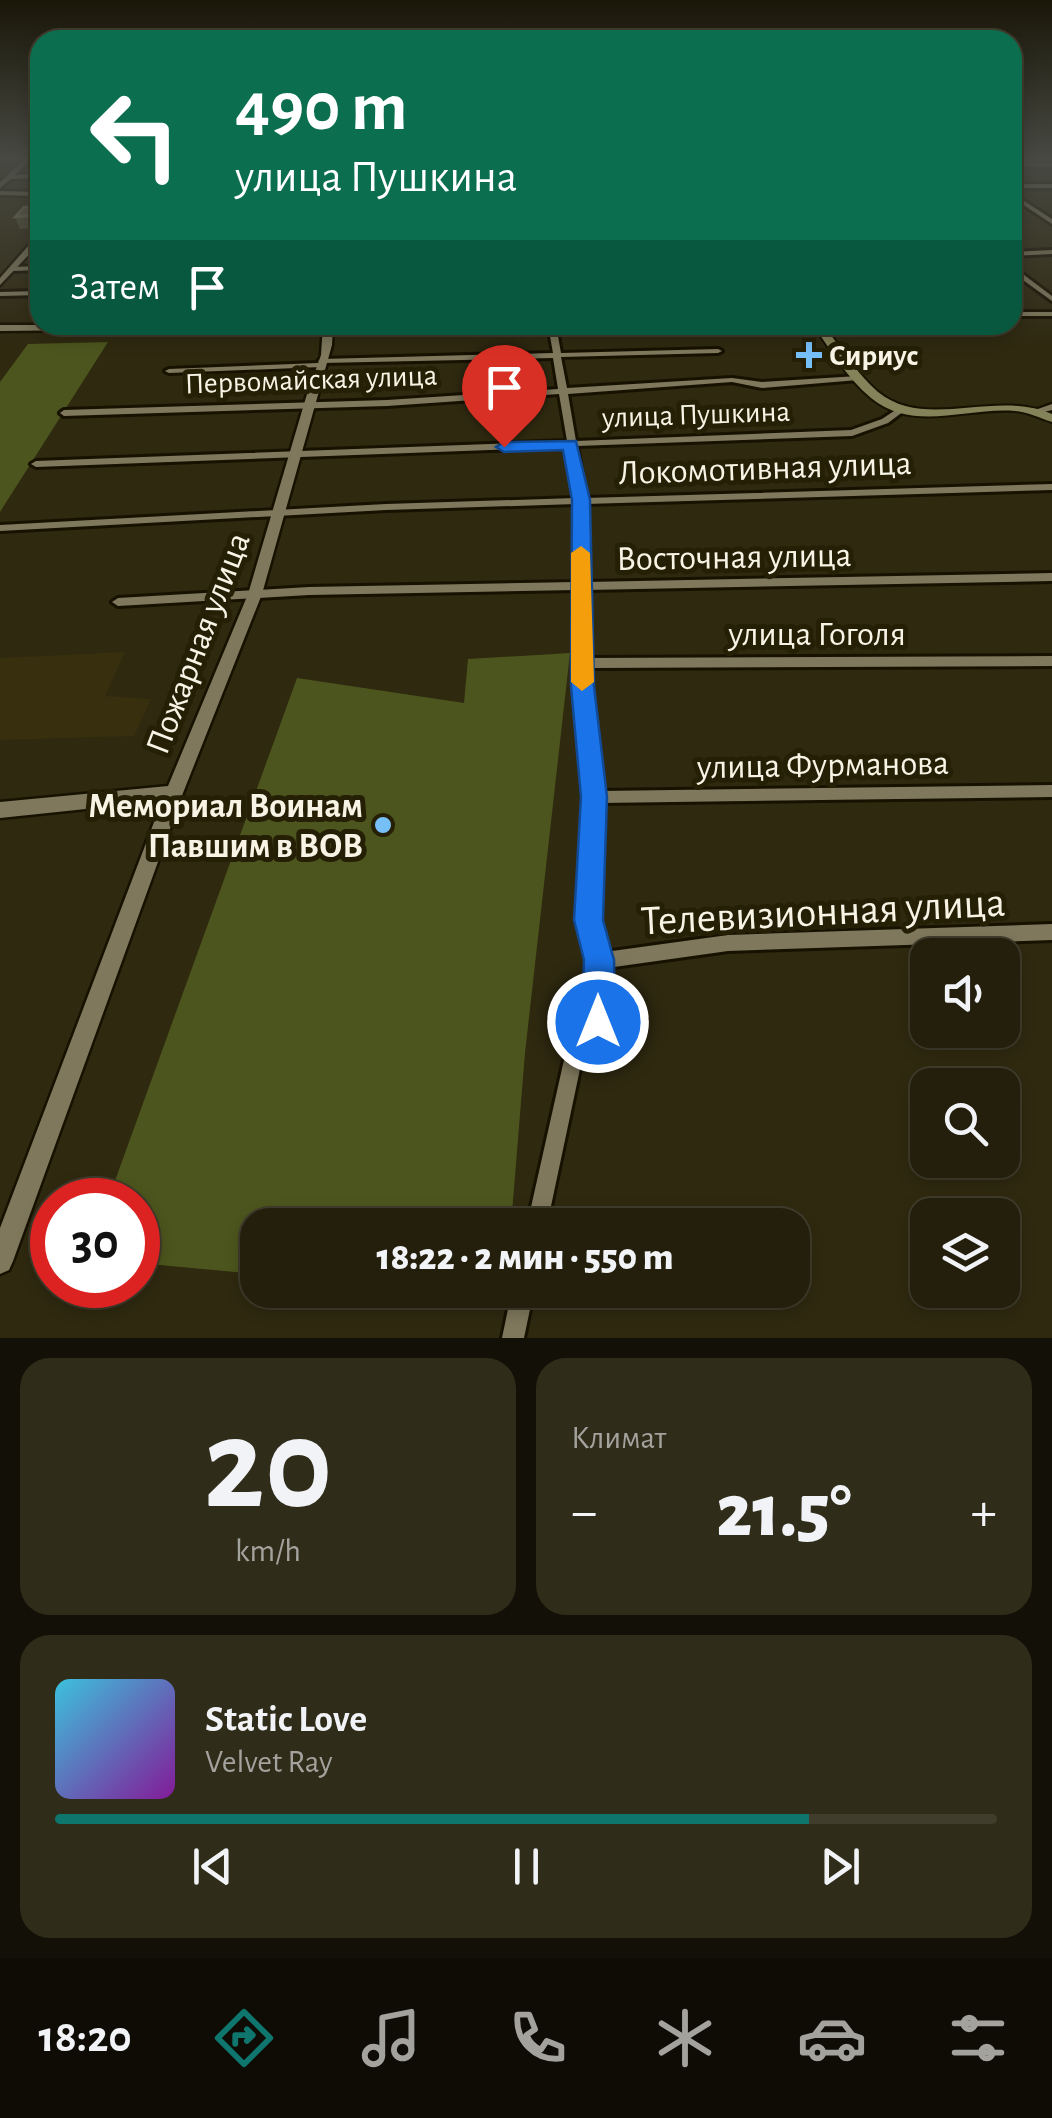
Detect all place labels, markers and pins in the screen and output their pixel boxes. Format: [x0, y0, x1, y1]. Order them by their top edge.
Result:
place label: Сириус [829, 341, 919, 371]
marker: Сириус [798, 344, 820, 366]
pin [462, 345, 547, 448]
place label: Мемориал Воинам Павшим в ВОВ [88, 789, 363, 864]
marker: Мемориал Воинам Павшим в ВОВ [372, 814, 394, 836]

